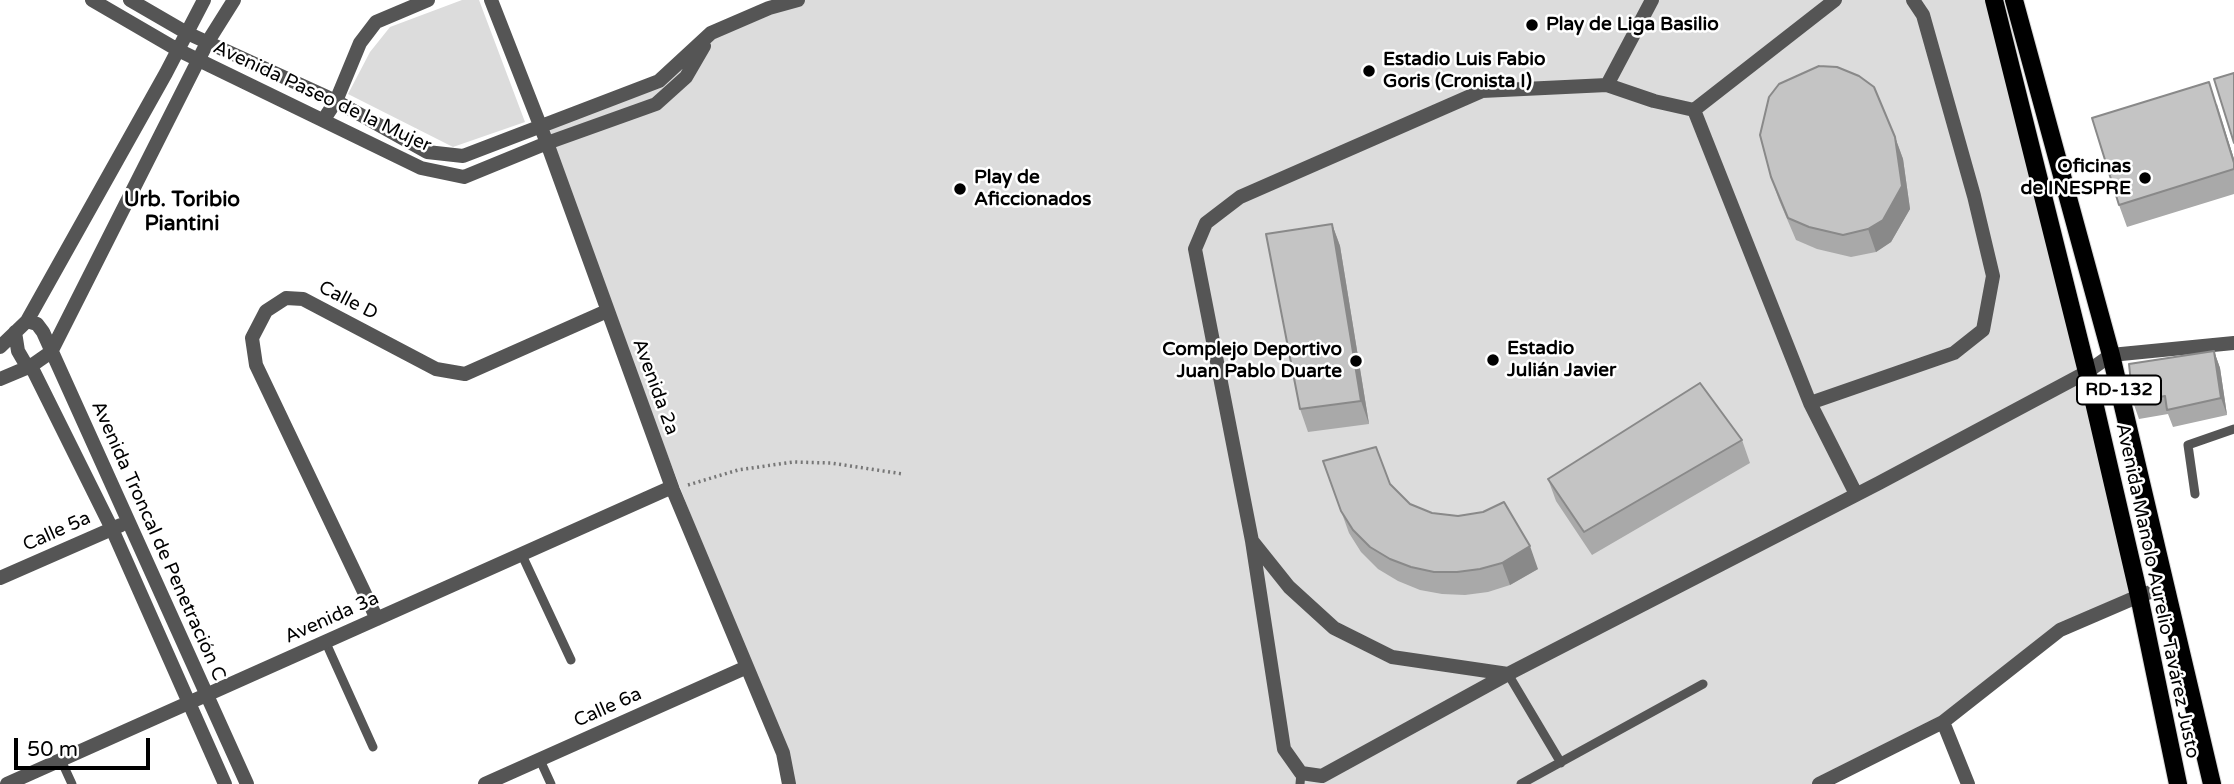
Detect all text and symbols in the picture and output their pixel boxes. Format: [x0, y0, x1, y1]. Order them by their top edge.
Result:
place label: Play de Liga Basilio [1546, 14, 1719, 36]
marker: Play de Liga Basilio [1524, 17, 1540, 33]
street label: Avenida Paseo de la Mujer [209, 36, 435, 158]
place label: Estadio Luis Fabio Goris (Cronista I) [1383, 49, 1546, 93]
marker: Estadio Luis Fabio Goris (Cronista I) [1361, 63, 1377, 79]
place label: Oficinas de INESPRE [2020, 156, 2131, 200]
place label: Play de Aficcionados [974, 167, 1091, 211]
marker: Oficinas de INESPRE [2137, 170, 2153, 186]
marker: Play de Aficcionados [952, 181, 968, 197]
district label: Urb. Toribio Piantini [124, 187, 240, 237]
street label: Calle D [315, 276, 381, 326]
street label: Avenida 2a [627, 336, 683, 438]
place label: Estadio Julián Javier [1507, 338, 1616, 382]
place label: Complejo Deportivo Juan Pablo Duarte [1162, 339, 1342, 383]
marker: Estadio Julián Javier [1485, 352, 1501, 368]
marker: Complejo Deportivo Juan Pablo Duarte [1348, 353, 1364, 369]
road number: RD-132 [2077, 376, 2161, 404]
street label: Avenida Troncal de Penetración C [86, 398, 230, 684]
street label: Avenida Manolo Aurelio Tavárez Justo [2110, 421, 2204, 761]
street label: Calle 5a [20, 507, 94, 557]
street label: Avenida 3a [281, 587, 383, 649]
street label: Calle 6a [571, 683, 645, 733]
scale bar [18, 724, 154, 768]
text: 50 m [27, 737, 78, 762]

